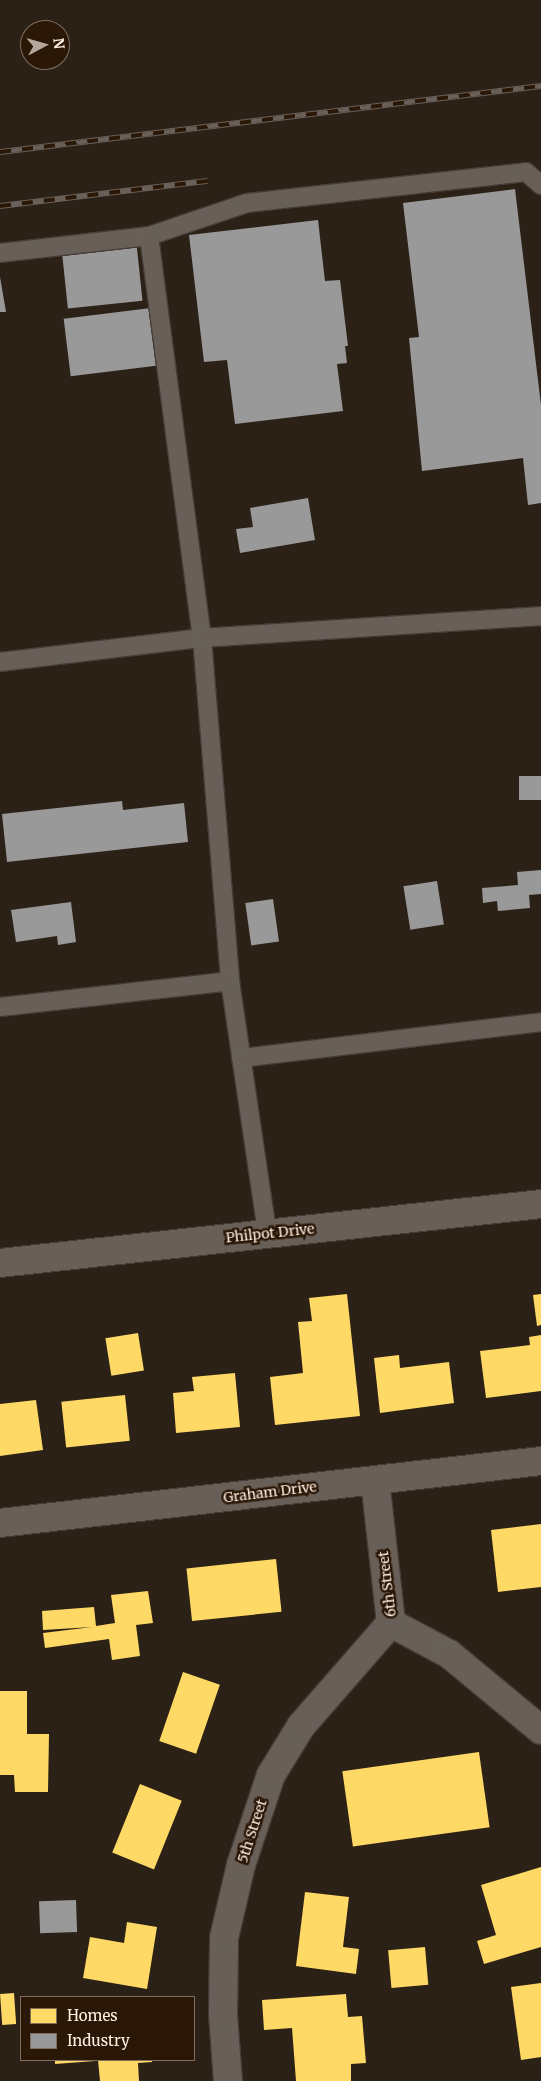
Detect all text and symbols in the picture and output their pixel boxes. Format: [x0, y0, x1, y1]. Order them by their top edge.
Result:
north arrow [20, 20, 70, 70]
text: N [49, 37, 68, 50]
street label: Philpot Drive [225, 1220, 315, 1246]
street label: Graham Drive [222, 1478, 318, 1506]
street label: 6th Street [375, 1550, 399, 1618]
street label: 5th Street [234, 1797, 270, 1865]
legend [20, 1996, 195, 2061]
text: Homes [67, 2006, 118, 2025]
text: Industry [67, 2031, 130, 2050]

